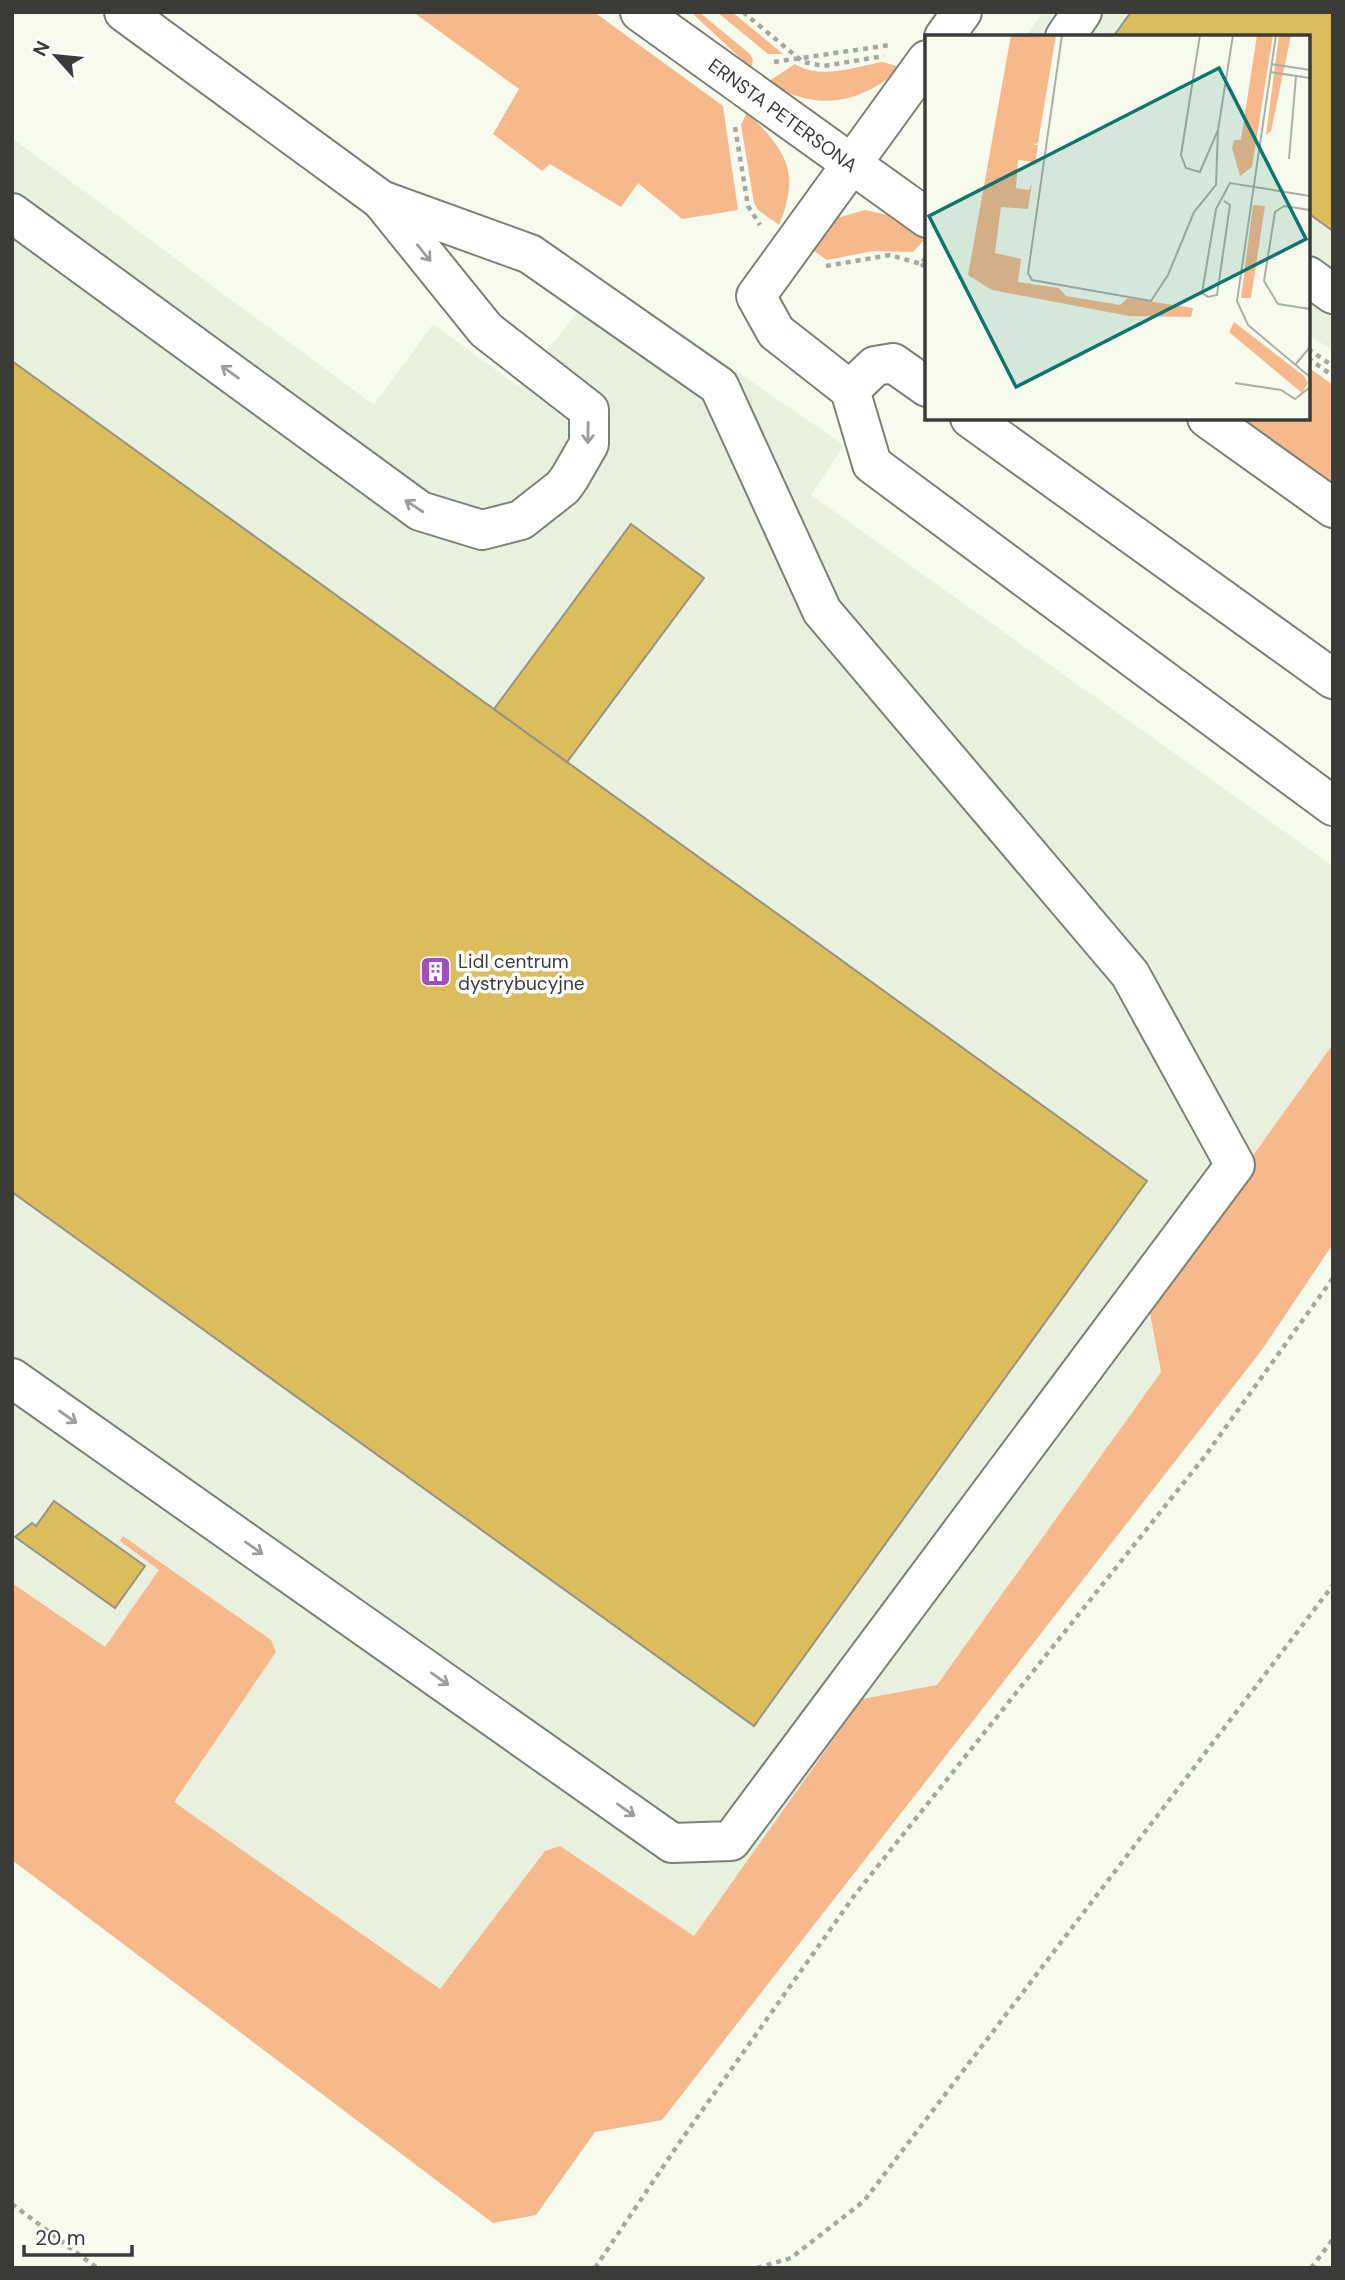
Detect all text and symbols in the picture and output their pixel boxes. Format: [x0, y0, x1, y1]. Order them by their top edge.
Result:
north arrow [21, 21, 91, 91]
inset map [925, 35, 1310, 420]
text: N [27, 37, 56, 60]
street label: ERNSTA PETERSONA [703, 53, 863, 178]
one-way arrow [416, 244, 432, 262]
one-way arrow [221, 365, 240, 379]
one-way arrow [582, 421, 595, 444]
one-way arrow [405, 498, 424, 513]
place label: Lidl centrum dystrybucyjne [458, 949, 585, 996]
building icon: Lidl centrum dystrybucyjne [418, 955, 452, 989]
one-way arrow [58, 1410, 77, 1424]
one-way arrow [244, 1541, 263, 1555]
one-way arrow [430, 1672, 449, 1686]
one-way arrow [616, 1803, 635, 1817]
scale bar [24, 2214, 133, 2258]
text: 20 m [35, 2224, 86, 2252]

